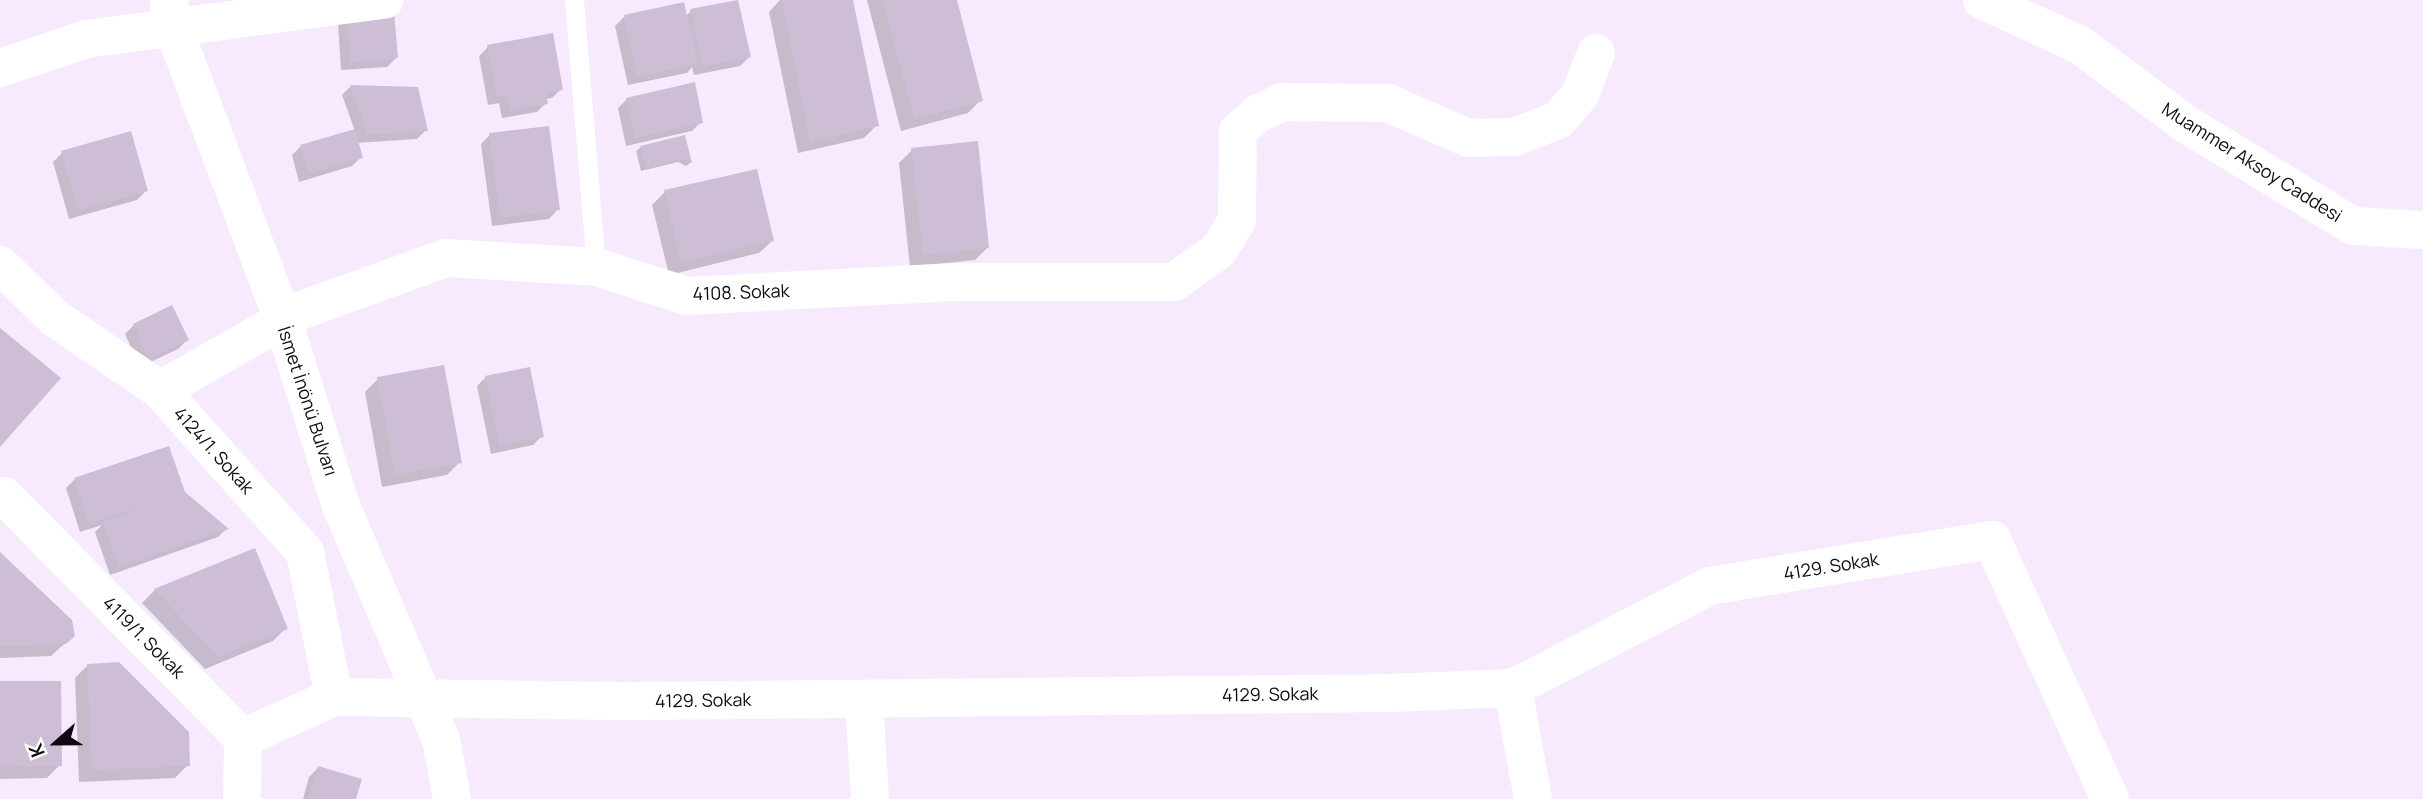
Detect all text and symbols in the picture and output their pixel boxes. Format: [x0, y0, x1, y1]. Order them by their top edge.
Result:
street label: Muammer Aksoy Caddesi [2158, 98, 2346, 226]
street label: 4108. Sokak [692, 280, 790, 304]
street label: İsmet İnönü Bulvarı [274, 324, 342, 478]
street label: 4124/1. Sokak [169, 402, 259, 498]
street label: 4129. Sokak [1782, 548, 1880, 584]
street label: 4119/1. Sokak [99, 592, 189, 682]
street label: 4129. Sokak [1222, 682, 1318, 706]
street label: 4129. Sokak [655, 688, 751, 712]
north arrow [21, 708, 91, 778]
text: K [22, 740, 51, 761]

